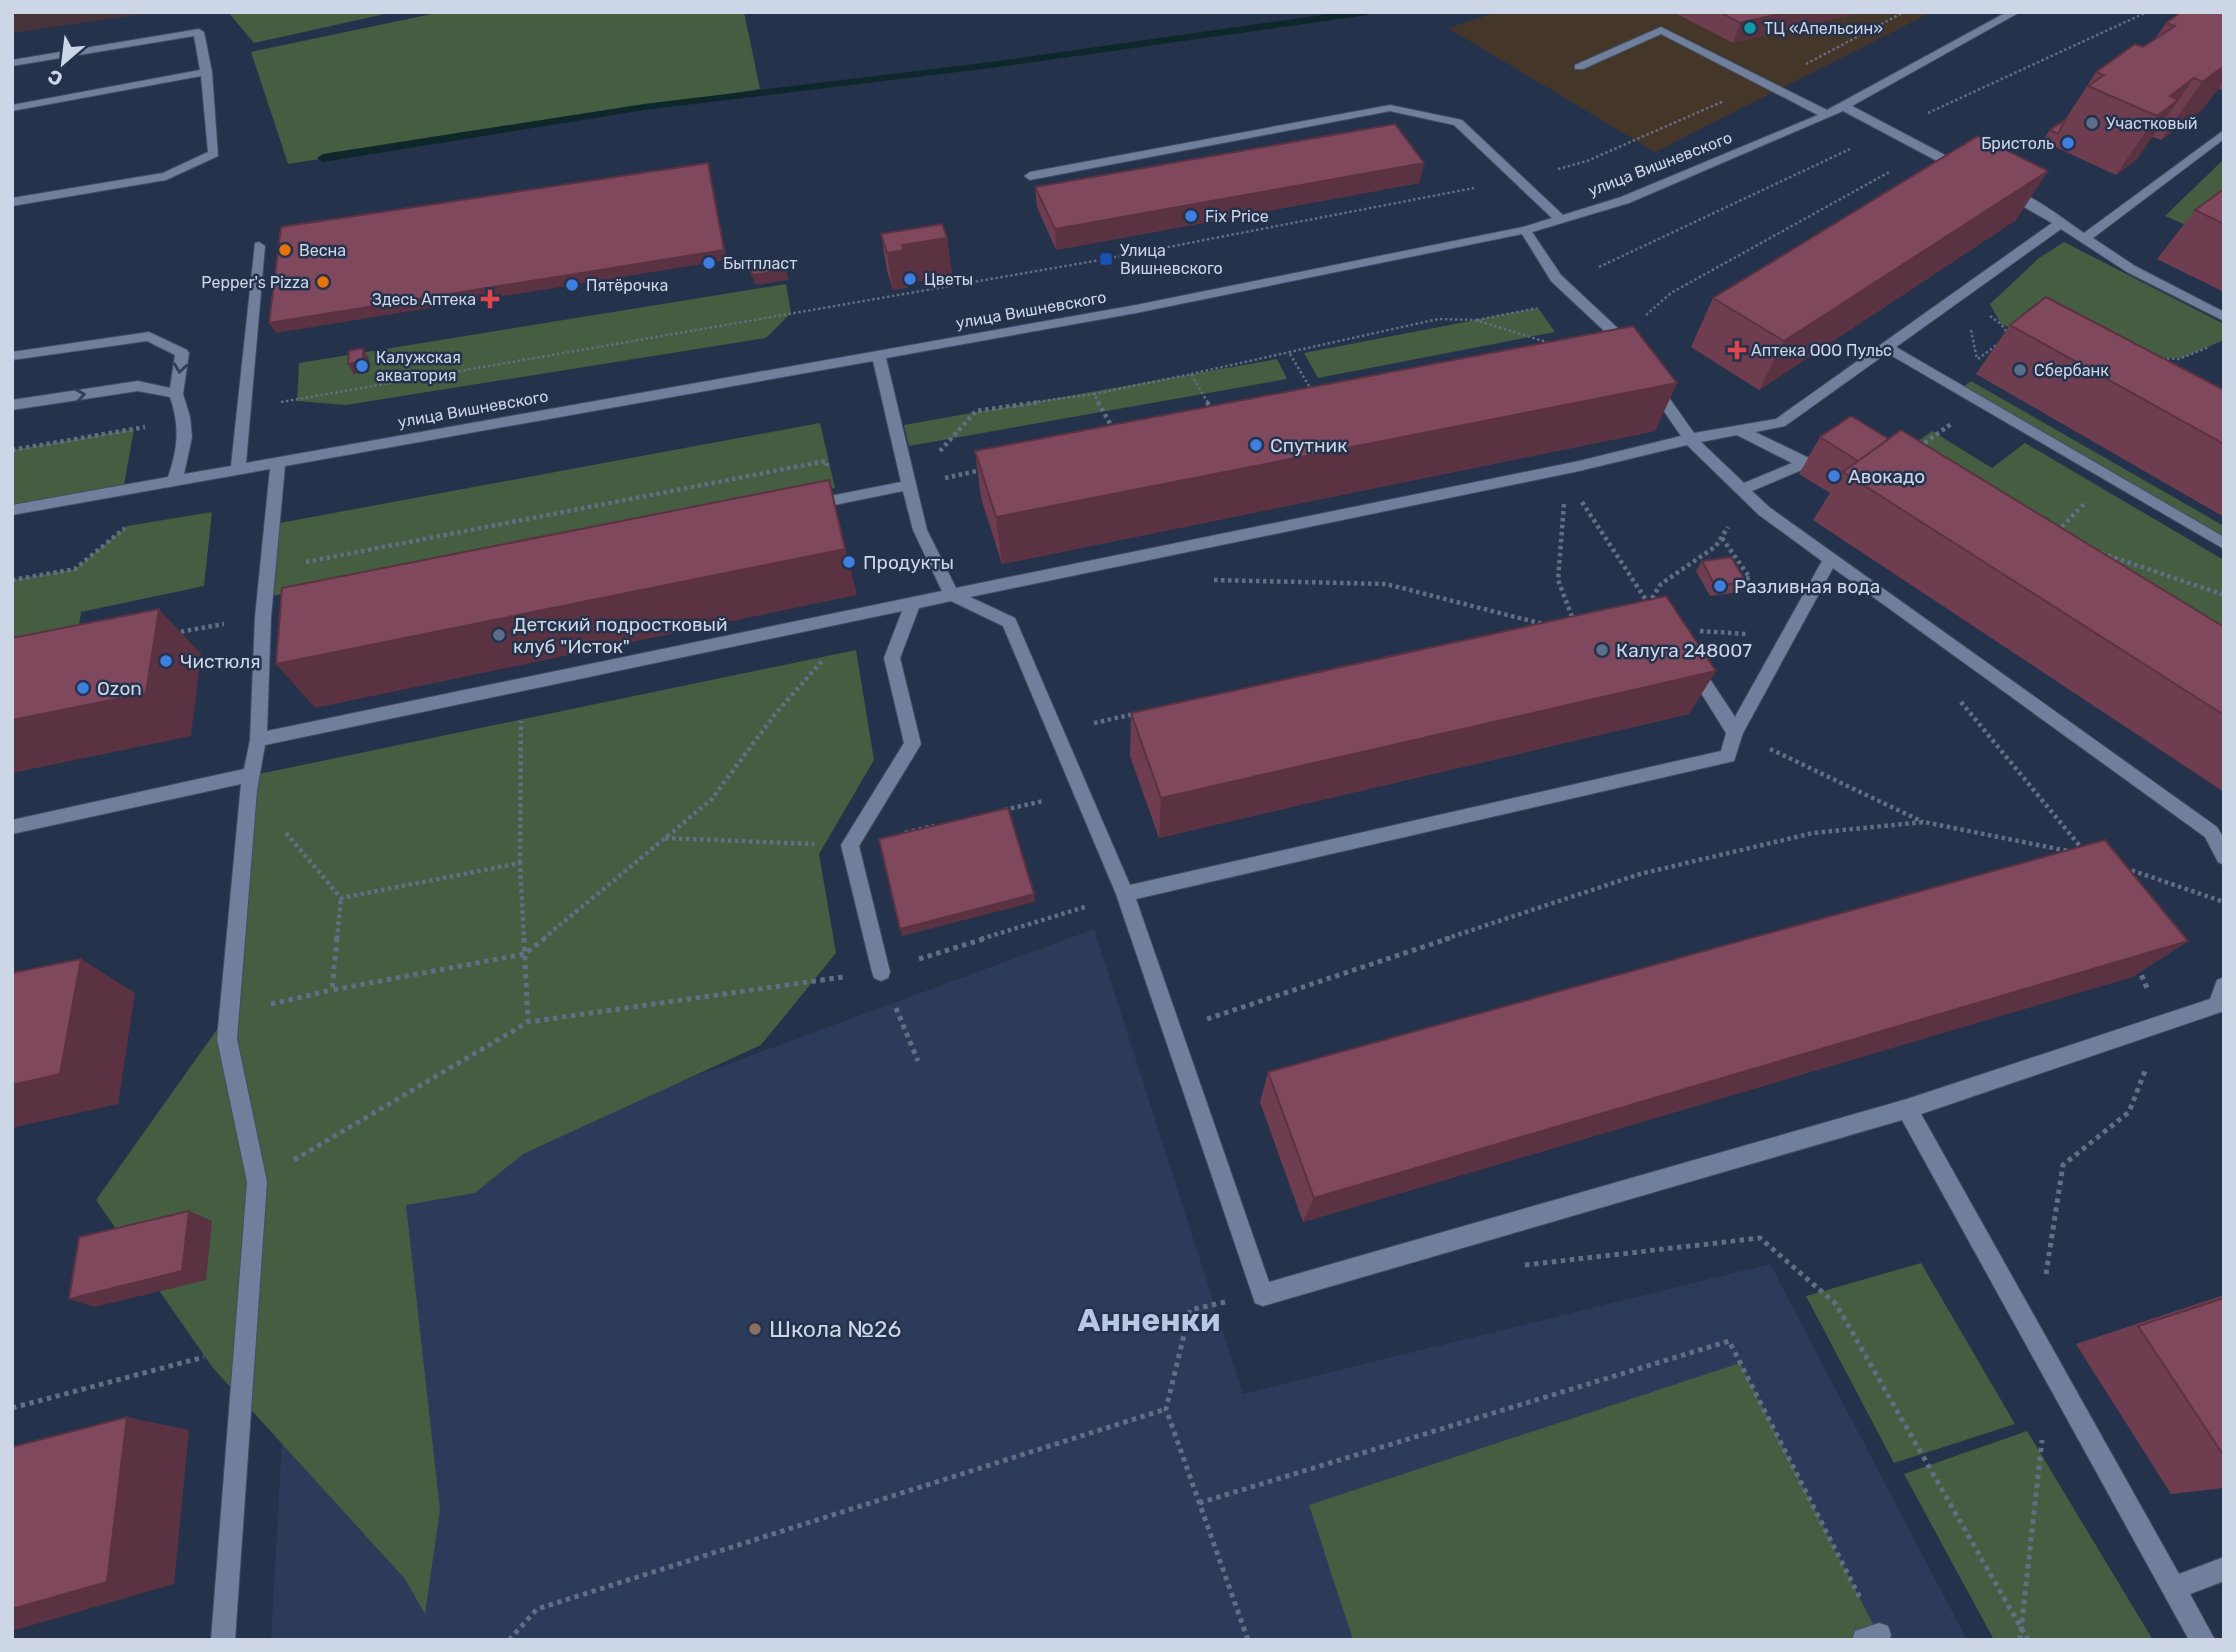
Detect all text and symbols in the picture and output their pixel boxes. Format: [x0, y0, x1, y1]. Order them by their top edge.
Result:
place label: ТЦ «Апельсин» [1764, 19, 1883, 38]
marker: ТЦ «Апельсин» [1742, 20, 1758, 36]
north arrow [28, 28, 98, 98]
text: С [44, 64, 67, 91]
place label: Участковый [2106, 114, 2198, 133]
marker: Участковый [2084, 115, 2100, 131]
street label: улица Вишневского [1585, 128, 1735, 200]
place label: Бристоль [1981, 134, 2054, 153]
marker: Бристоль [2060, 135, 2076, 151]
place label: Fix Price [1205, 207, 1269, 226]
marker: Fix Price [1183, 208, 1199, 224]
place label: Весна [299, 241, 346, 260]
place label: Улица Вишневского [1120, 241, 1223, 278]
marker: Весна [277, 242, 293, 258]
marker: Улица Вишневского [1098, 251, 1114, 267]
place label: Бытпласт [723, 254, 797, 273]
marker: Бытпласт [701, 255, 717, 271]
place label: Цветы [924, 270, 973, 289]
marker: Цветы [902, 271, 918, 287]
place label: Pepper's Pizza [201, 273, 309, 292]
marker: Pepper's Pizza [315, 274, 331, 290]
place label: Пятёрочка [586, 276, 668, 295]
marker: Пятёрочка [564, 277, 580, 293]
street label: улица Вишневского [954, 287, 1108, 333]
place label: Здесь Аптека [372, 290, 476, 309]
marker: Здесь Аптека [482, 291, 498, 307]
place label: Аптека ООО Пульс [1751, 341, 1892, 360]
marker: Аптека ООО Пульс [1729, 342, 1745, 358]
place label: Калужская акватория [376, 348, 461, 385]
marker: Калужская акватория [354, 358, 370, 374]
place label: Сбербанк [2034, 361, 2109, 380]
one-way arrow [172, 362, 187, 374]
marker: Сбербанк [2012, 362, 2028, 378]
street label: улица Вишневского [396, 386, 550, 432]
one-way arrow [74, 388, 86, 403]
place label: Спутник [1270, 434, 1347, 457]
marker: Спутник [1248, 437, 1264, 453]
place label: Авокадо [1848, 465, 1925, 488]
marker: Авокадо [1826, 468, 1842, 484]
place label: Продукты [863, 551, 954, 574]
marker: Продукты [841, 554, 857, 570]
place label: Разливная вода [1734, 575, 1880, 598]
marker: Разливная вода [1712, 578, 1728, 594]
place label: Детский подростковый клуб "Исток" [513, 613, 728, 658]
marker: Детский подростковый клуб "Исток" [491, 627, 507, 643]
place label: Калуга 248007 [1616, 639, 1752, 662]
marker: Калуга 248007 [1594, 642, 1610, 658]
place label: Чистюля [180, 650, 261, 673]
marker: Чистюля [158, 653, 174, 669]
place label: Ozon [97, 677, 142, 700]
marker: Ozon [75, 680, 91, 696]
district label: Анненки [1078, 1301, 1220, 1339]
place label: Школа №26 [769, 1315, 901, 1343]
marker: Школа №26 [747, 1321, 763, 1337]

